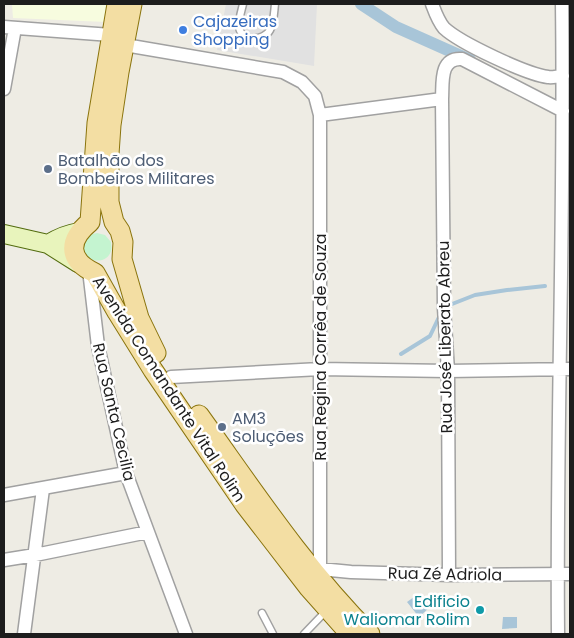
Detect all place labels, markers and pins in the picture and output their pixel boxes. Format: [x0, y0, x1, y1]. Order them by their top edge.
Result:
place label: Cajazeiras Shopping [193, 10, 277, 51]
marker: Cajazeiras Shopping [177, 24, 189, 36]
place label: Batalhão dos Bombeiros Militares [58, 149, 215, 190]
marker: Batalhão dos Bombeiros Militares [42, 163, 54, 175]
place label: AM3 Soluções [232, 407, 304, 448]
marker: AM3 Soluções [216, 421, 228, 433]
place label: Edificio Waliomar Rolim [344, 590, 470, 631]
marker: Edificio Waliomar Rolim [474, 604, 486, 616]

